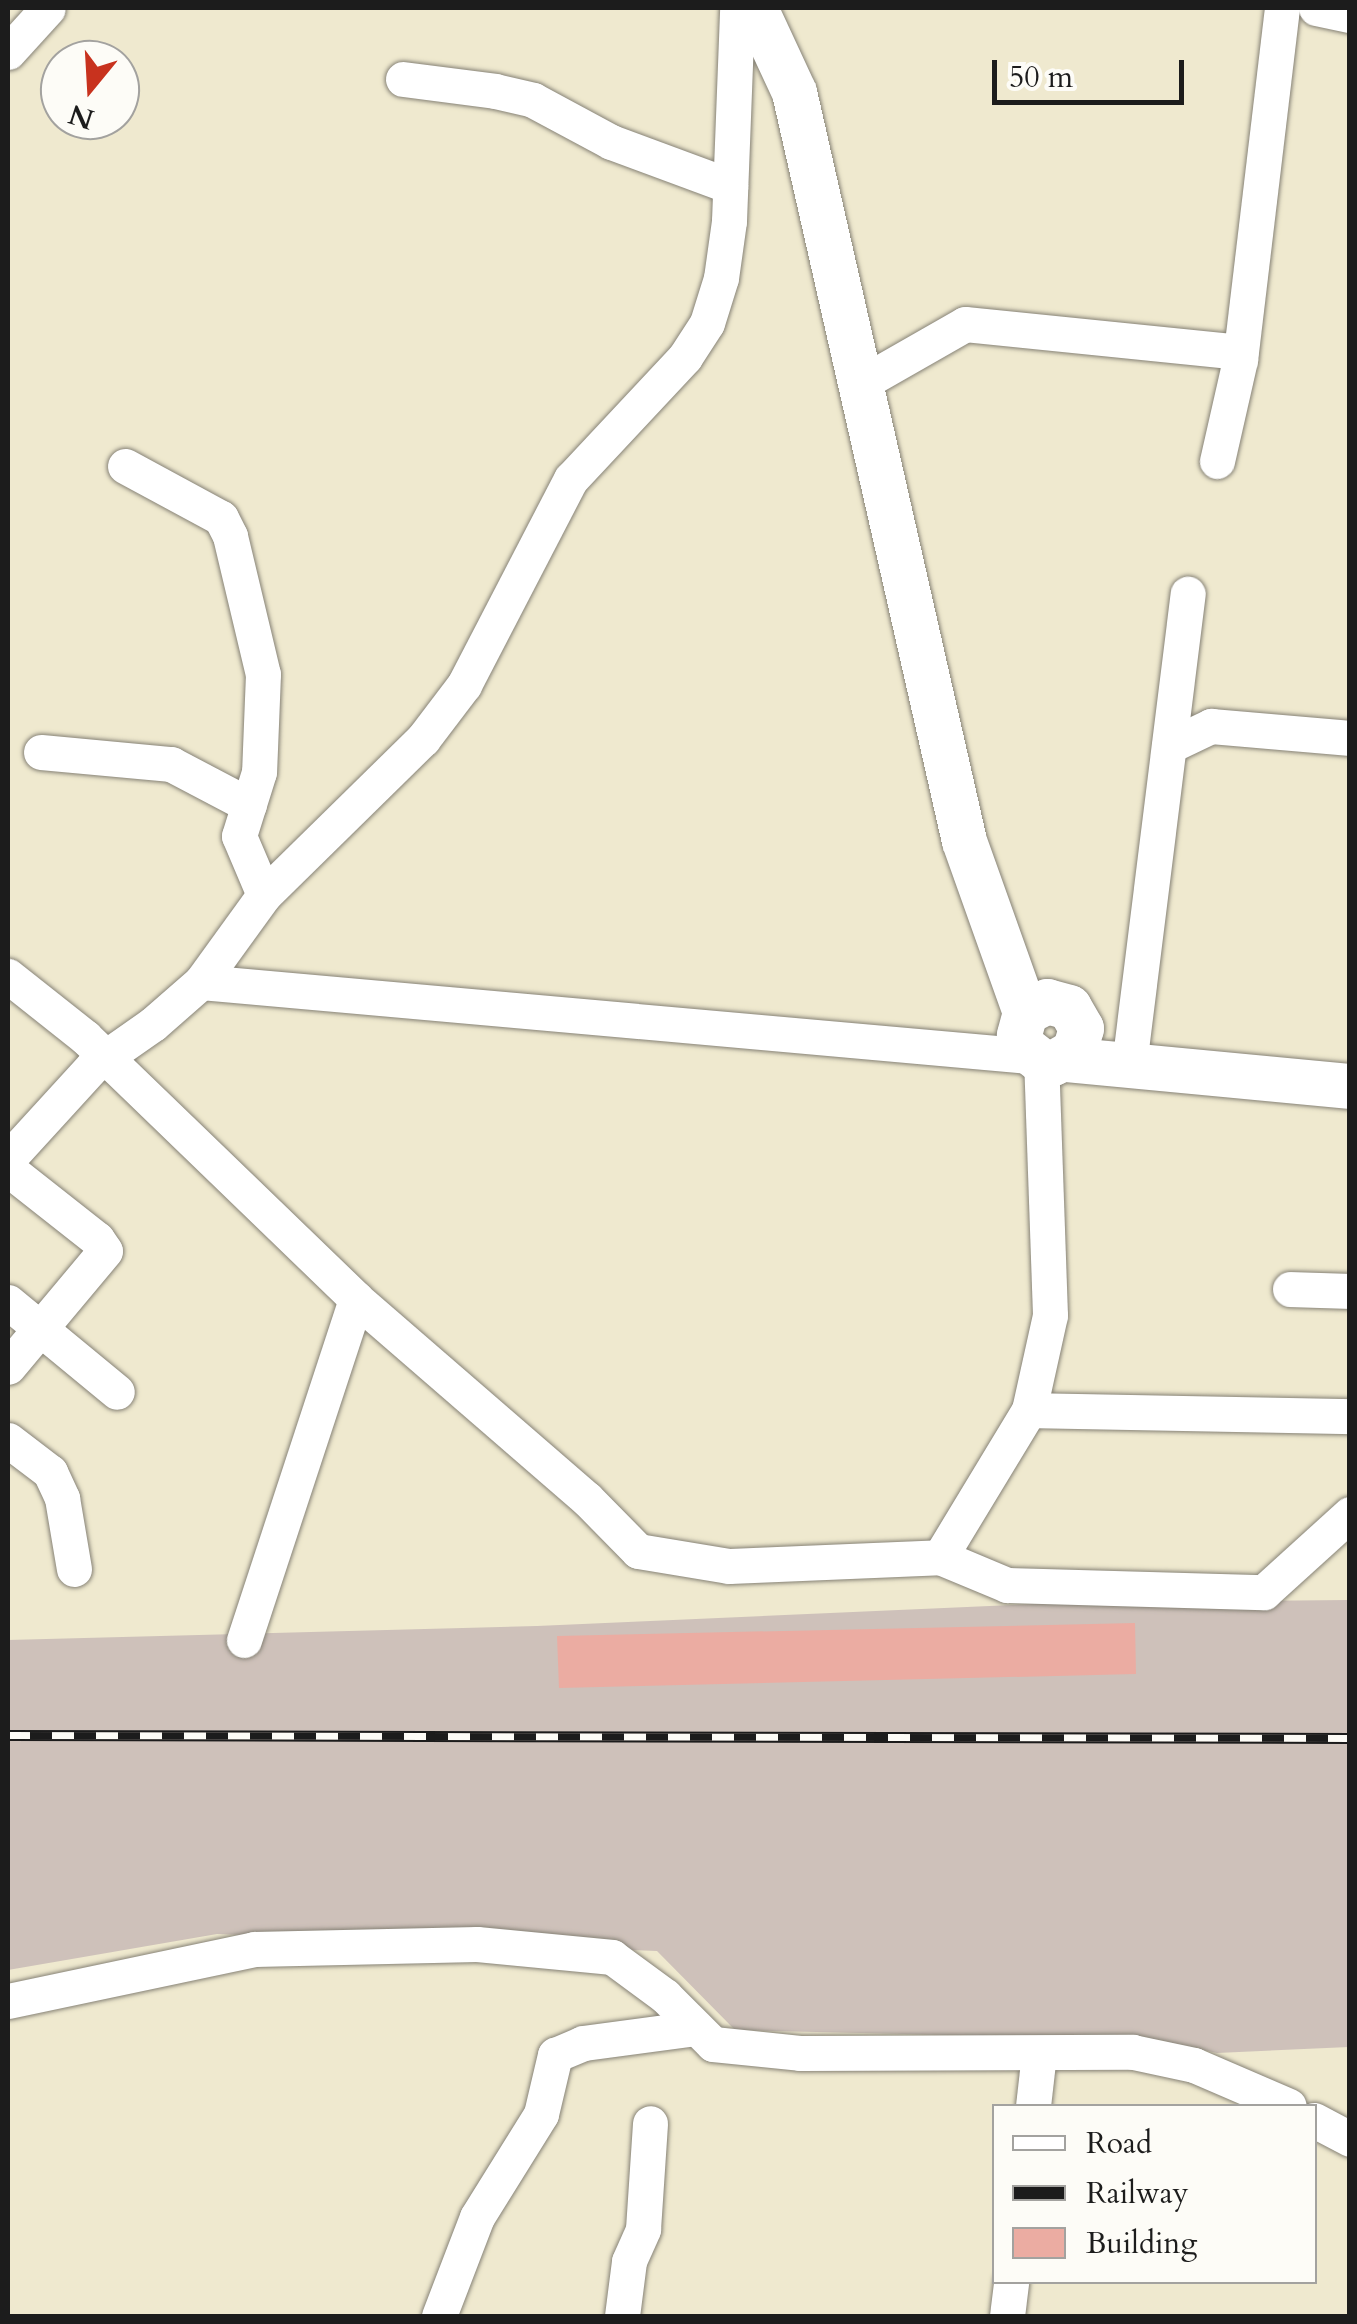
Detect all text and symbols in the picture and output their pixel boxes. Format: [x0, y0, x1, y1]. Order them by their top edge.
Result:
north arrow [40, 40, 140, 140]
scale bar [997, 40, 1190, 102]
text: 50 m [1009, 57, 1073, 98]
text: N [64, 95, 99, 138]
legend [992, 2104, 1317, 2284]
text: Road [1086, 2123, 1152, 2164]
text: Railway [1086, 2173, 1189, 2214]
text: Building [1086, 2223, 1197, 2264]

